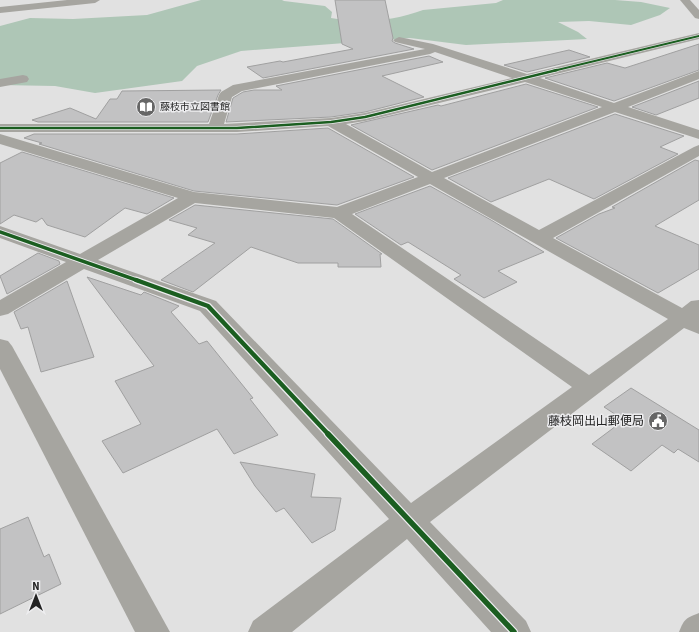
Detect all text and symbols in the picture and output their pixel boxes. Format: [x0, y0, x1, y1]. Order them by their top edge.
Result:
library icon: 藤枝市立図書館 [135, 96, 157, 118]
place label: 藤枝市立図書館 [160, 100, 230, 114]
public building icon: 藤枝岡出山郵便局 [647, 410, 669, 432]
place label: 藤枝岡出山郵便局 [548, 413, 644, 430]
north arrow [16, 576, 56, 616]
text: N [32, 579, 40, 594]

